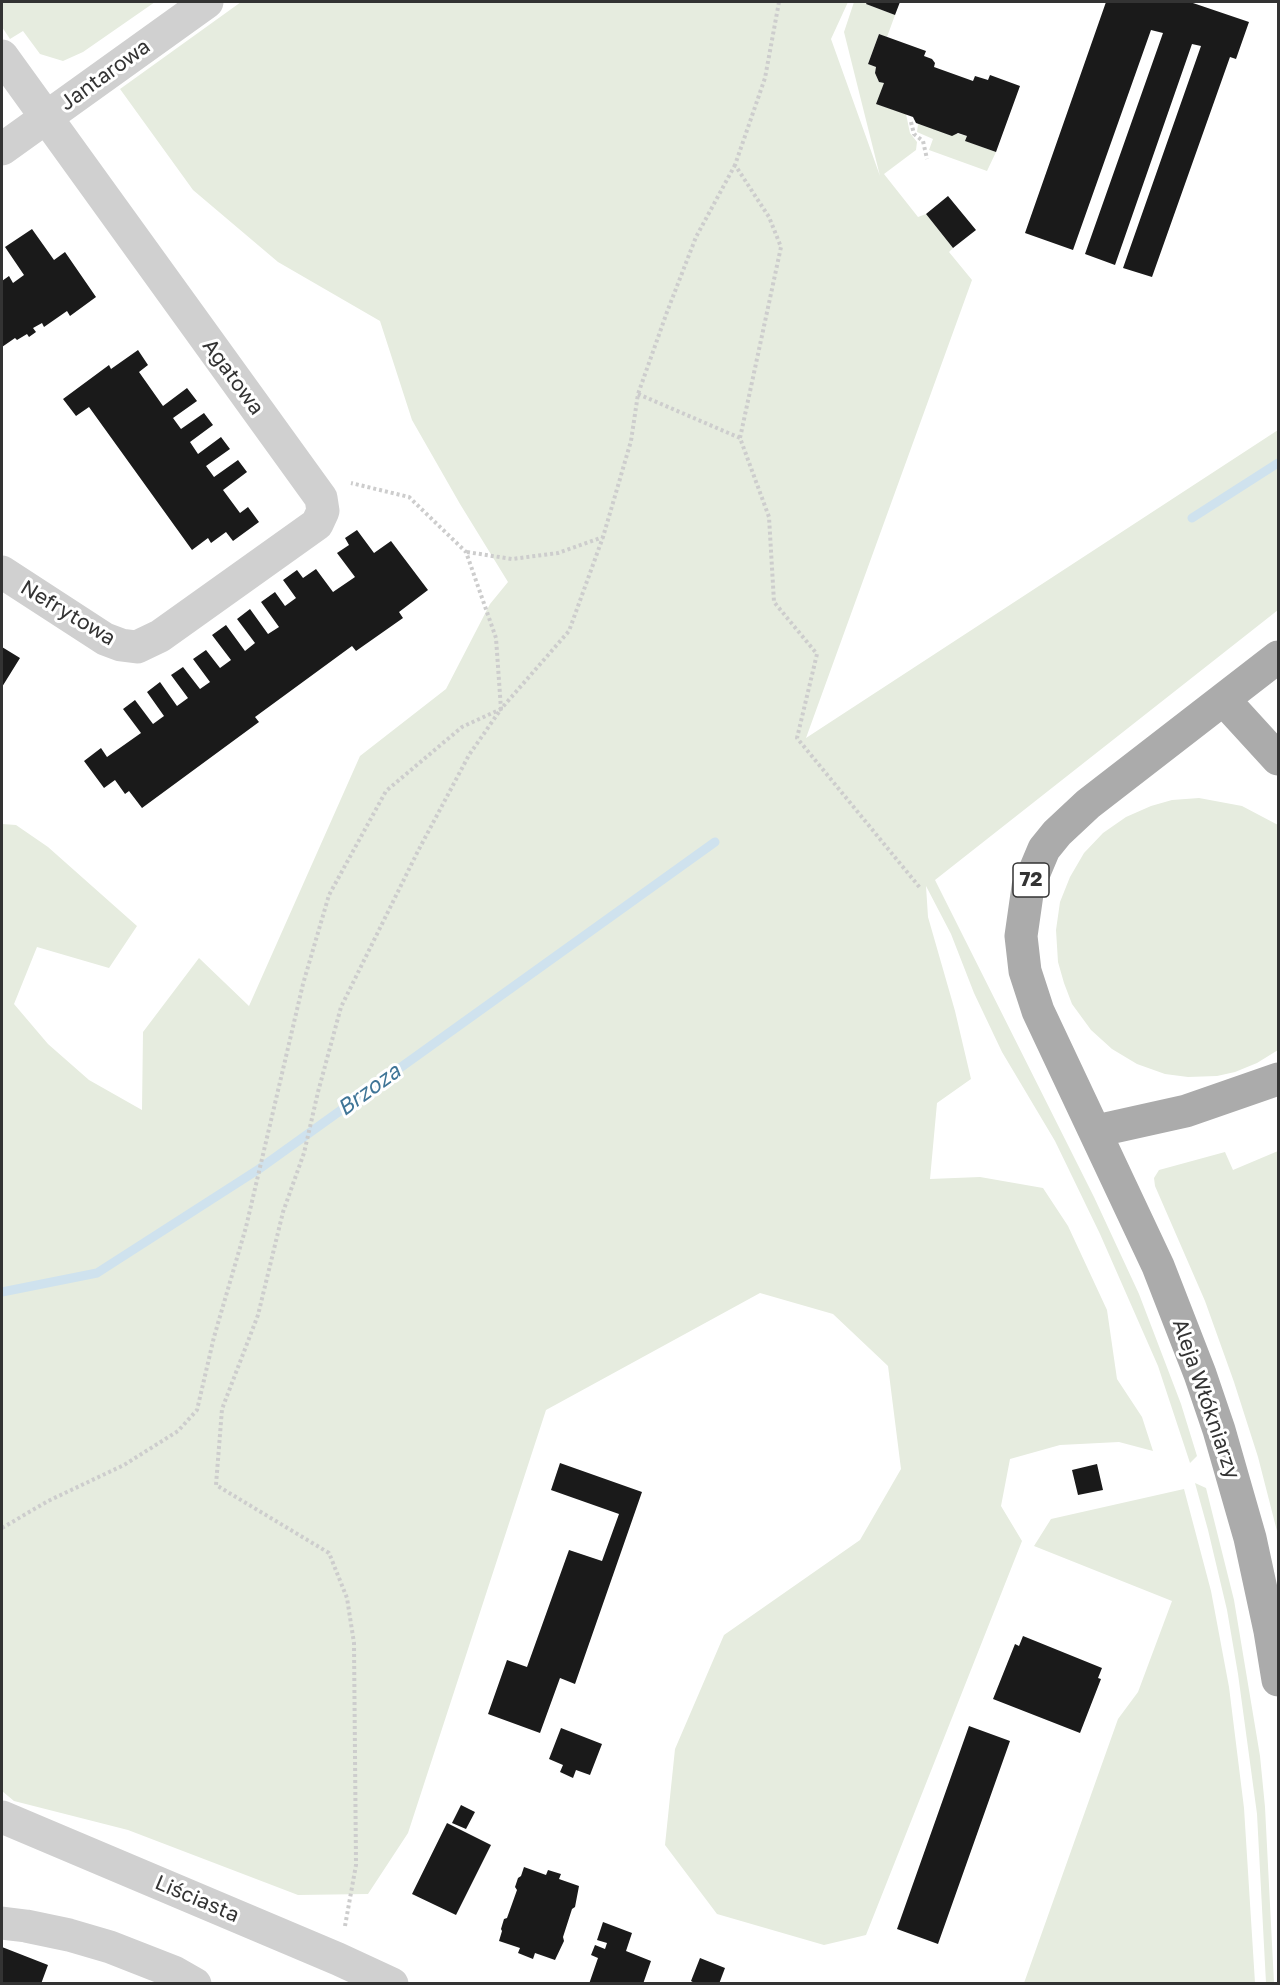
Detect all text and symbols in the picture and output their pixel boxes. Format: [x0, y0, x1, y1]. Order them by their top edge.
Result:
street label: Jantarowa [55, 34, 155, 116]
street label: Agatowa [197, 334, 269, 420]
street label: Nefrytowa [16, 575, 120, 651]
road number: 72 [1013, 863, 1049, 897]
water label: Brzoza [332, 1058, 406, 1122]
street label: Aleja Włókniarzy [1167, 1316, 1245, 1482]
street label: Liściasta [151, 1870, 243, 1928]

